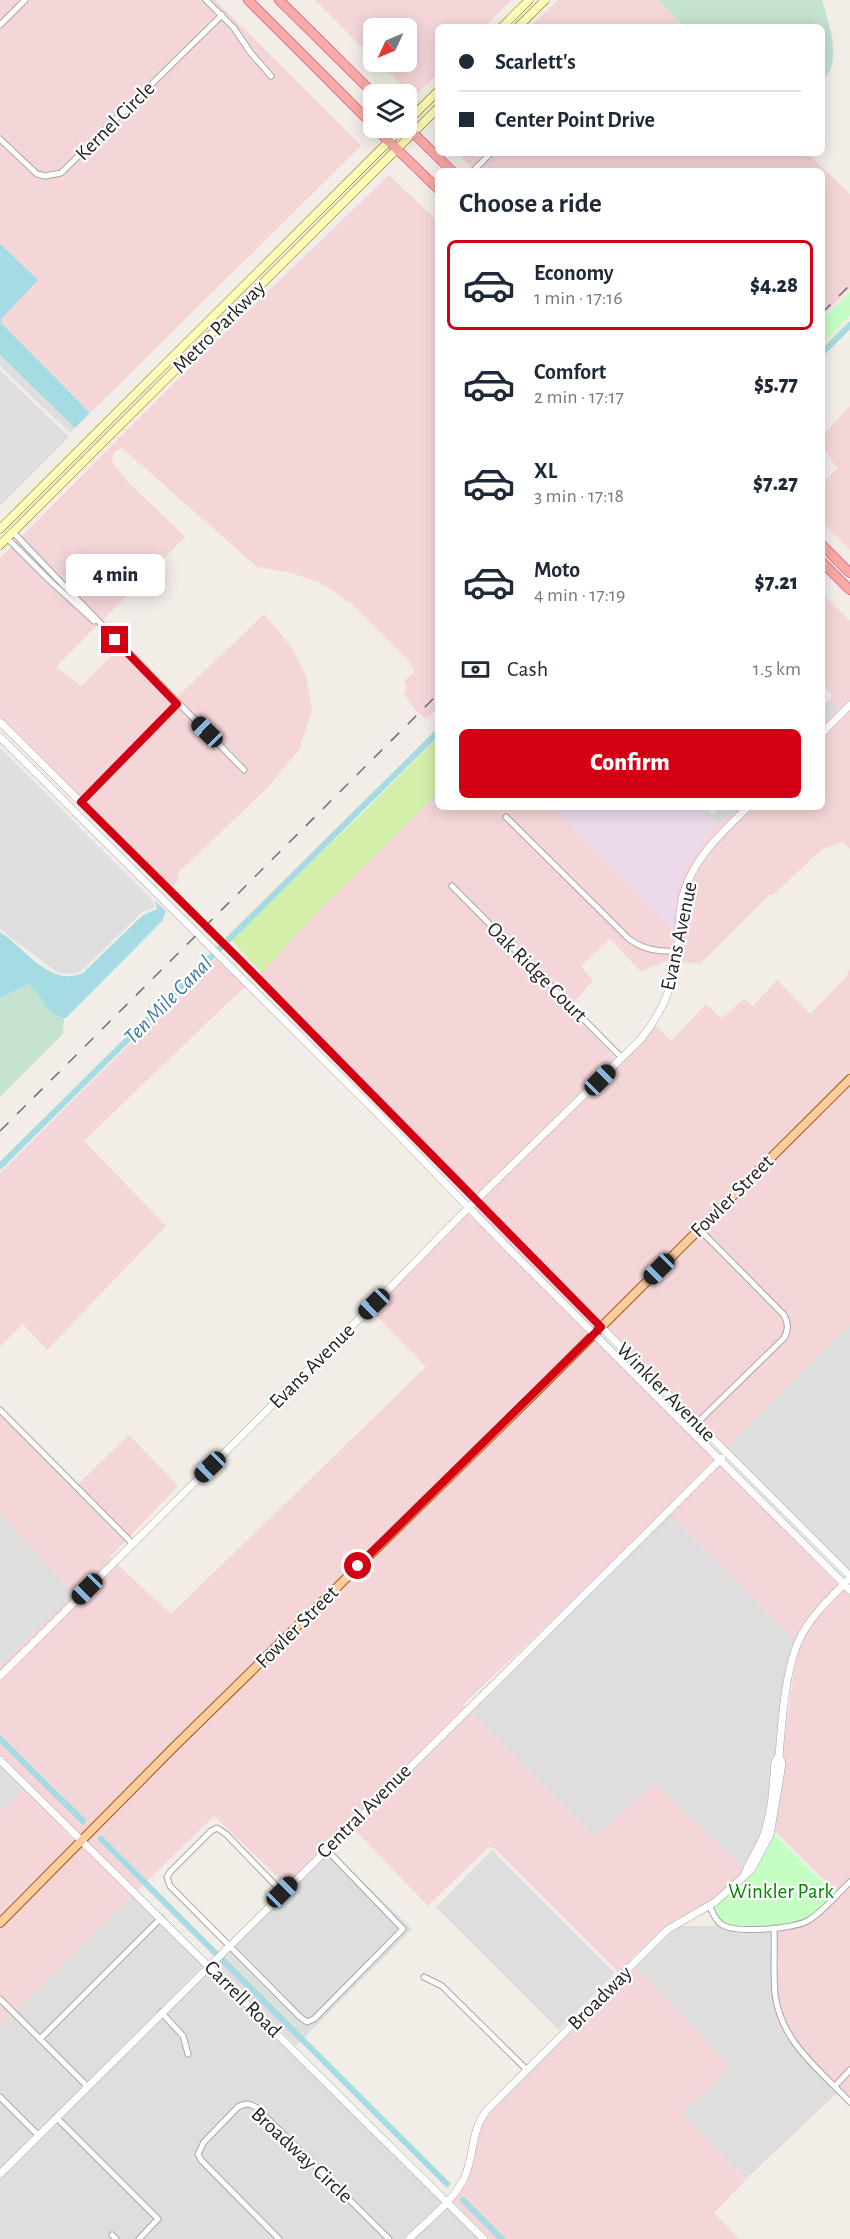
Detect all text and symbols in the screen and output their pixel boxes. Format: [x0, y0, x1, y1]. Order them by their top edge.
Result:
north arrow [363, 18, 417, 72]
map controls [363, 18, 417, 138]
text: Scarlett's [495, 51, 576, 73]
street label: Kernel Circle [71, 77, 159, 165]
button: layers [363, 84, 417, 138]
text: Center Point Drive [495, 109, 655, 131]
text: Choose a ride [459, 190, 602, 217]
icon: car [462, 258, 516, 312]
text: Economy [534, 262, 614, 284]
text: $4.28 [750, 274, 798, 296]
street label: Metro Parkway [169, 277, 269, 377]
text: 1 min · 17:16 [534, 288, 623, 308]
icon: car [462, 357, 516, 411]
text: Comfort [534, 361, 606, 383]
text: $5.77 [754, 373, 798, 395]
text: 2 min · 17:17 [534, 387, 624, 407]
icon: car [462, 456, 516, 510]
text: XL [534, 460, 557, 482]
text: $7.27 [753, 472, 798, 494]
text: 3 min · 17:18 [534, 486, 624, 506]
callout: 4 min [66, 553, 164, 595]
icon: car [462, 555, 516, 609]
text: Moto [534, 559, 580, 581]
text: 4 min [93, 565, 138, 585]
text: $7.21 [755, 571, 798, 593]
text: 4 min · 17:19 [534, 585, 625, 605]
route end [101, 626, 128, 653]
icon: cash [459, 653, 492, 686]
text: Cash [507, 658, 548, 680]
text: 1.5 km [753, 659, 801, 679]
car [188, 713, 226, 751]
button: Confirm [459, 729, 801, 798]
street label: Evans Avenue [657, 880, 701, 992]
street label: Oak Ridge Court [483, 918, 591, 1026]
water label: Ten Mile Canal [120, 952, 216, 1048]
car [581, 1061, 619, 1099]
street label: Fowler Street [687, 1151, 777, 1241]
car [640, 1250, 678, 1288]
car [355, 1285, 393, 1323]
street label: Evans Avenue [265, 1319, 359, 1413]
street label: Winkler Avenue [612, 1338, 720, 1446]
car [191, 1448, 229, 1486]
route start [344, 1552, 371, 1579]
car [68, 1570, 106, 1608]
street label: Fowler Street [252, 1582, 342, 1672]
street label: Central Avenue [313, 1760, 415, 1862]
car [263, 1873, 301, 1911]
park label: Winkler Park [728, 1881, 834, 1902]
street label: Carrell Road [200, 1956, 286, 2042]
street label: Broadway [564, 1962, 636, 2034]
street label: Broadway Circle [247, 2103, 357, 2207]

